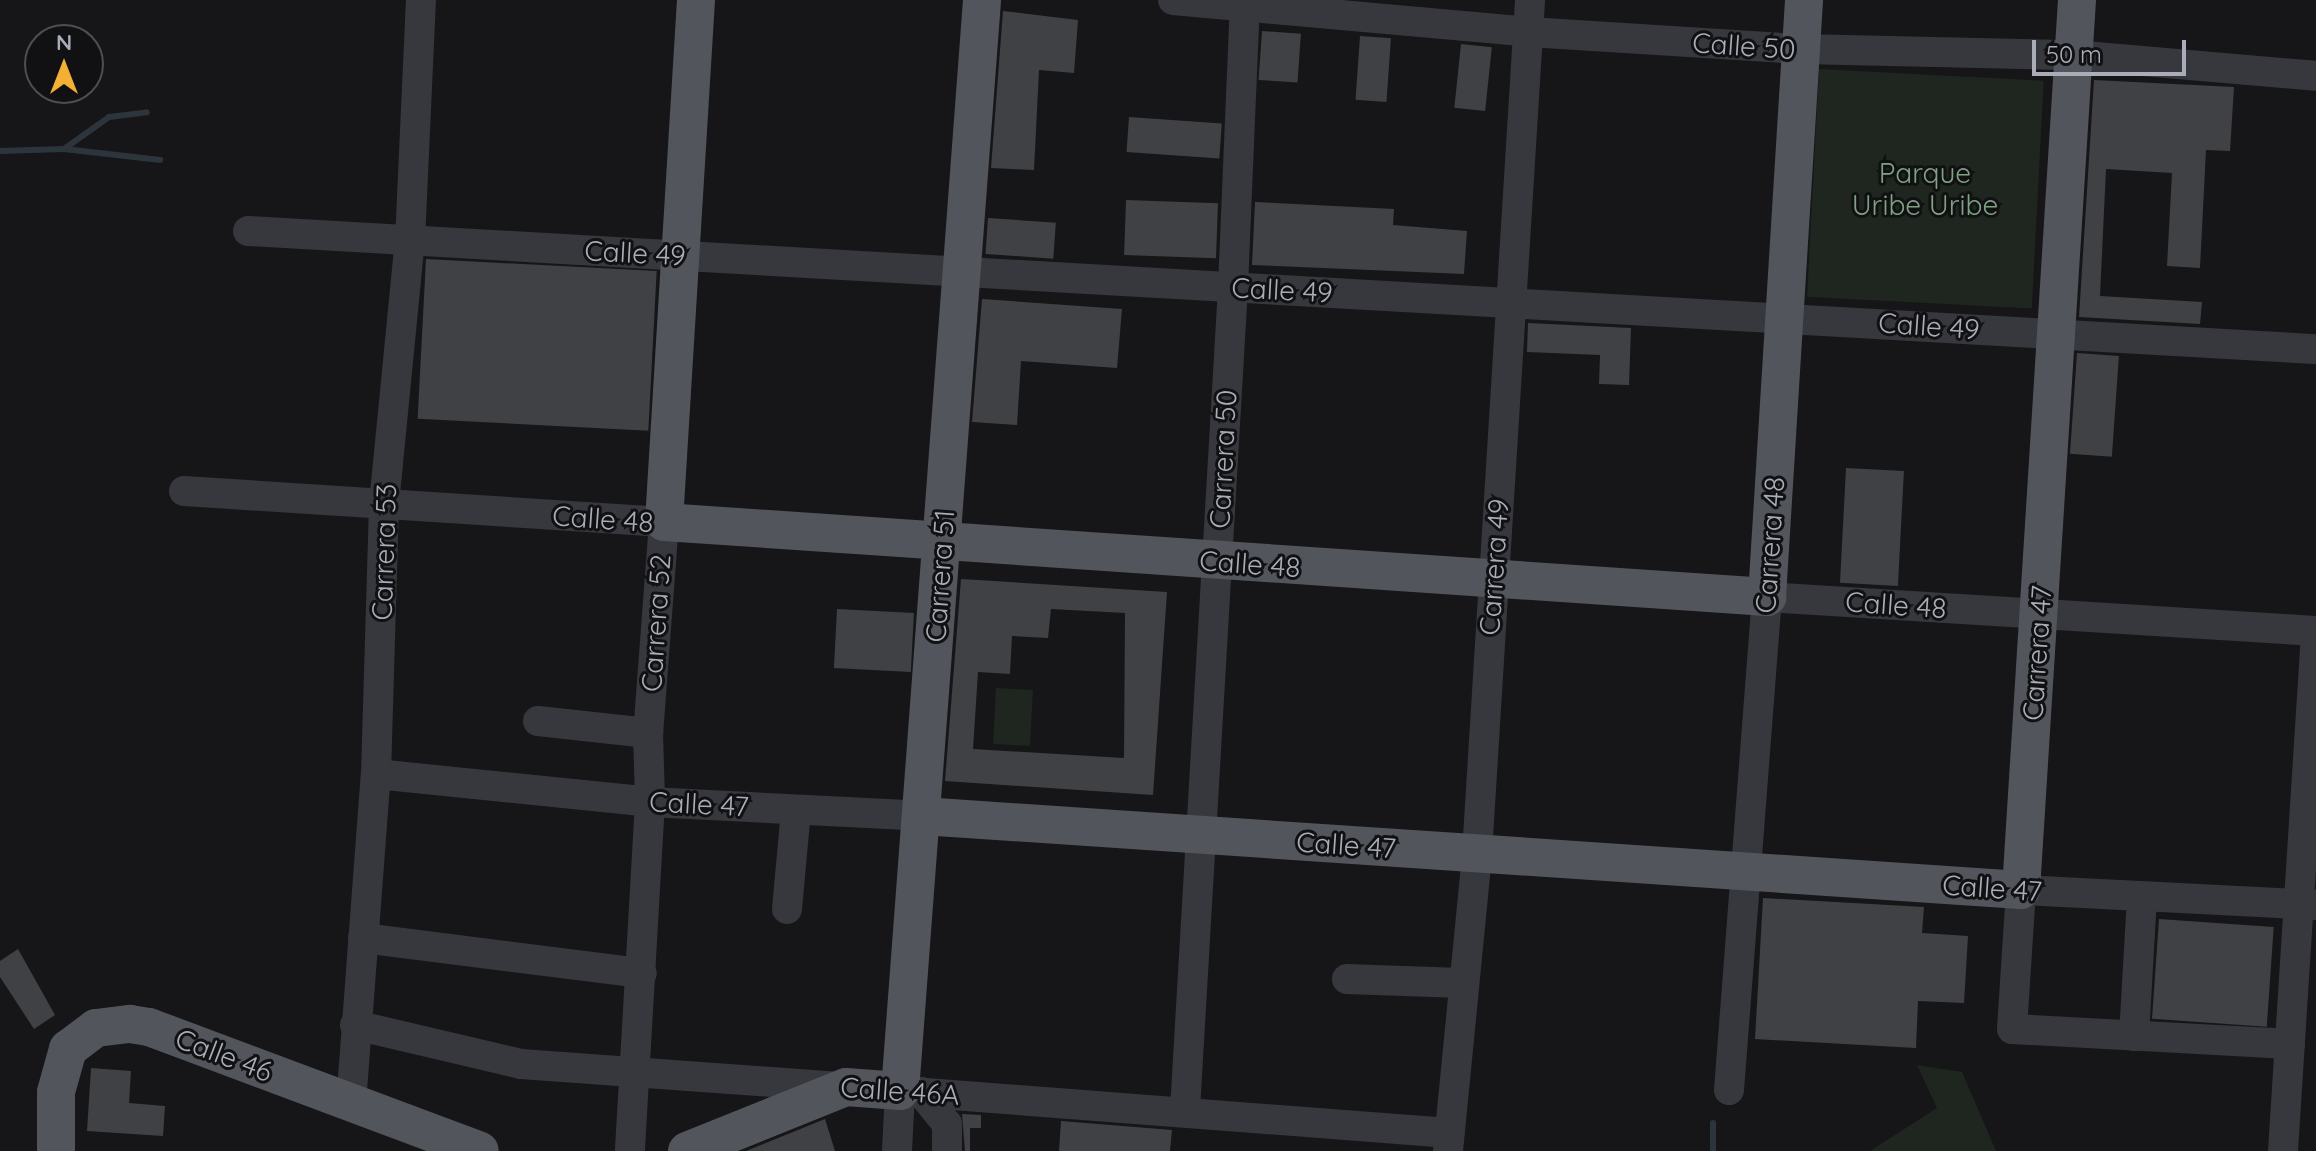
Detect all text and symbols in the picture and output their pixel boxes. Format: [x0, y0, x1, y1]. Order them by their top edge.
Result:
north arrow [24, 24, 104, 104]
scale bar [2036, 24, 2190, 74]
street label: Calle 50 [1691, 26, 1797, 66]
text: N [56, 28, 72, 56]
text: 50 m [2046, 39, 2102, 69]
park label: Parque Uribe Uribe [1852, 156, 1998, 222]
street label: Calle 49 [584, 234, 686, 272]
street label: Calle 49 [1231, 271, 1333, 309]
street label: Calle 49 [1877, 306, 1981, 346]
street label: Carrera 50 [1203, 389, 1243, 529]
street label: Carrera 48 [1748, 476, 1792, 614]
street label: Carrera 53 [365, 483, 403, 621]
street label: Carrera 49 [1472, 498, 1516, 636]
street label: Calle 48 [551, 499, 655, 539]
street label: Carrera 51 [919, 509, 961, 643]
street label: Calle 48 [1198, 544, 1302, 584]
street label: Carrera 52 [634, 553, 678, 693]
street label: Carrera 47 [2016, 584, 2058, 722]
street label: Calle 48 [1844, 585, 1948, 625]
street label: Calle 47 [648, 785, 750, 823]
street label: Calle 47 [1295, 825, 1397, 865]
street label: Calle 47 [1941, 868, 2043, 908]
street label: Calle 46 [171, 1021, 277, 1089]
street label: Calle 46A [839, 1070, 961, 1112]

